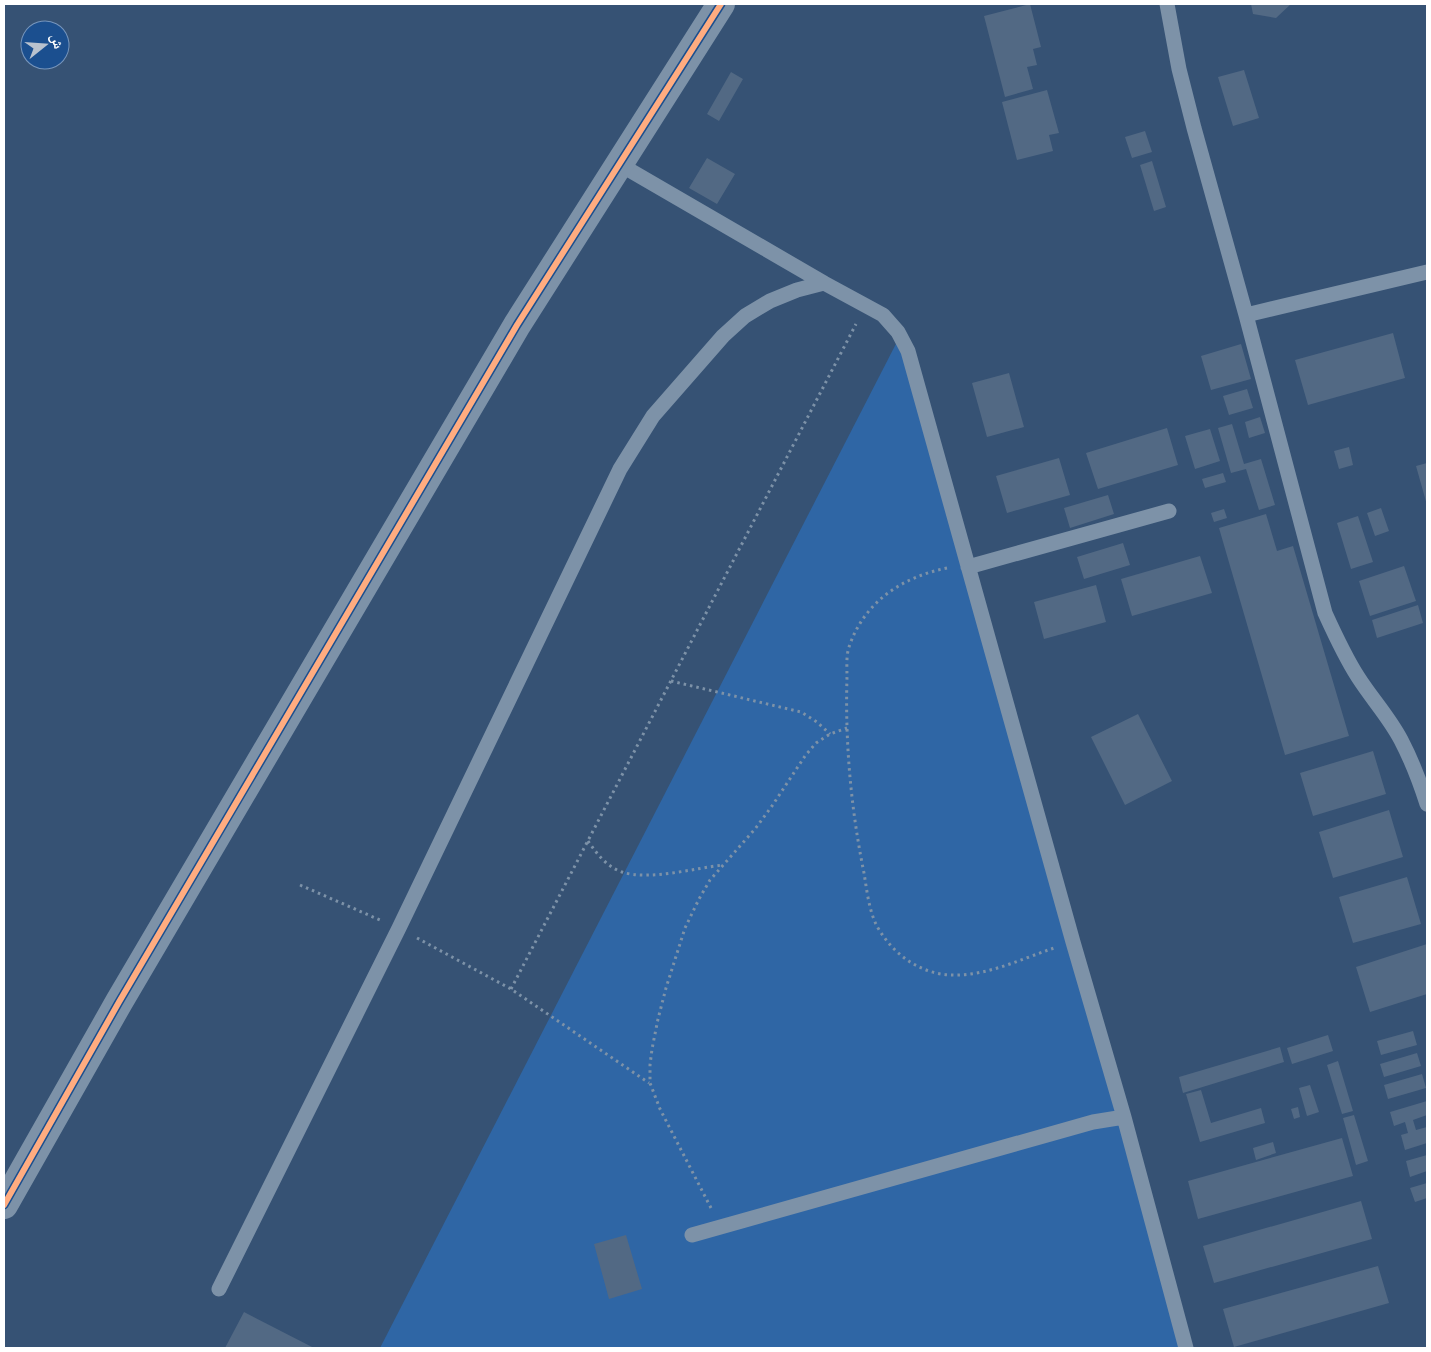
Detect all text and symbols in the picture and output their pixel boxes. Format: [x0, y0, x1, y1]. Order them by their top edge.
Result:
north arrow [20, 20, 70, 70]
text: ش [47, 32, 67, 51]

